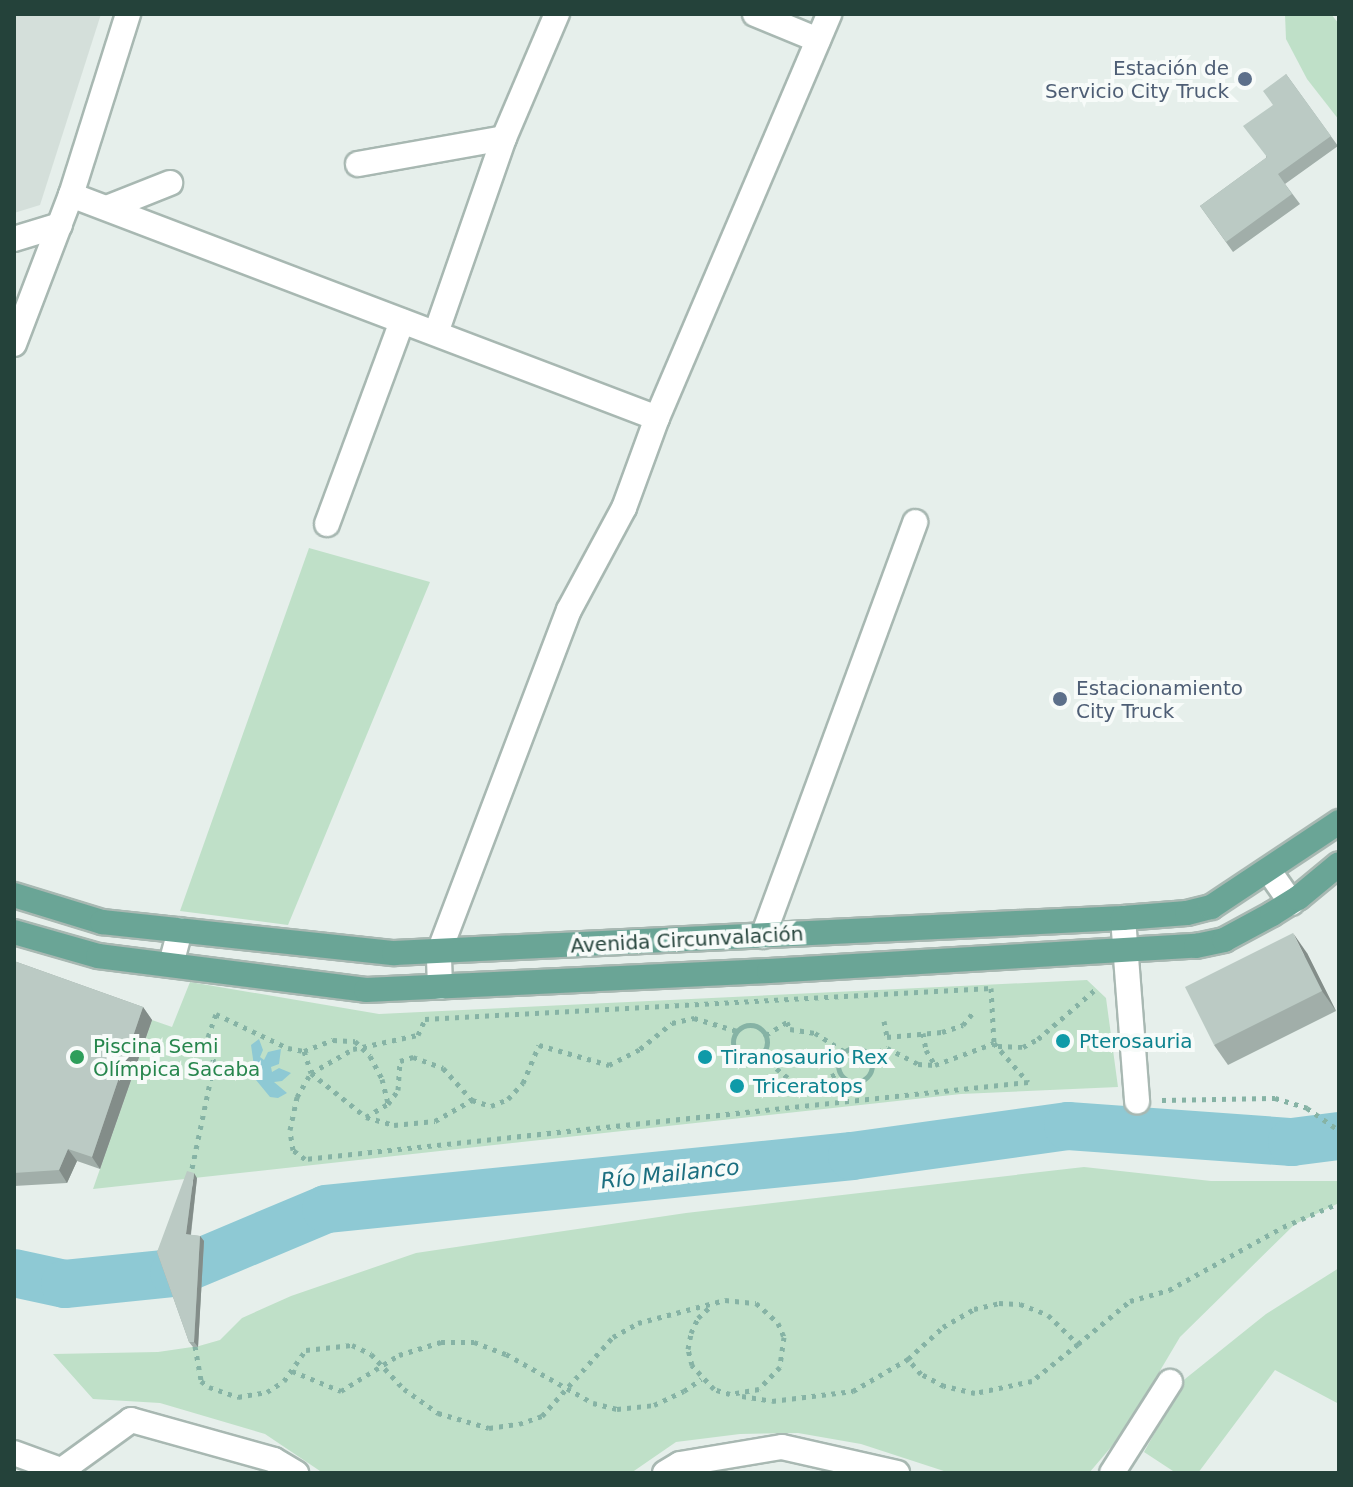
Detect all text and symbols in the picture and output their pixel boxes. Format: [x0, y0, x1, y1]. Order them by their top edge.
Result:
place label: Estación de Servicio City Truck [1045, 56, 1229, 103]
marker: Estación de Servicio City Truck [1236, 70, 1254, 88]
place label: Estacionamiento City Truck [1076, 676, 1243, 723]
marker: Estacionamiento City Truck [1051, 690, 1069, 708]
street label: Avenida Circunvalación [570, 922, 804, 958]
place label: Pterosauria [1079, 1029, 1193, 1053]
marker: Pterosauria [1054, 1032, 1072, 1050]
place label: Piscina Semi Olímpica Sacaba [93, 1034, 260, 1081]
place label: Tiranosaurio Rex [721, 1045, 888, 1069]
marker: Piscina Semi Olímpica Sacaba [68, 1048, 86, 1066]
marker: Tiranosaurio Rex [696, 1048, 714, 1066]
place label: Triceratops [753, 1074, 863, 1098]
marker: Triceratops [728, 1077, 746, 1095]
water label: Río Mailanco [599, 1154, 741, 1194]

